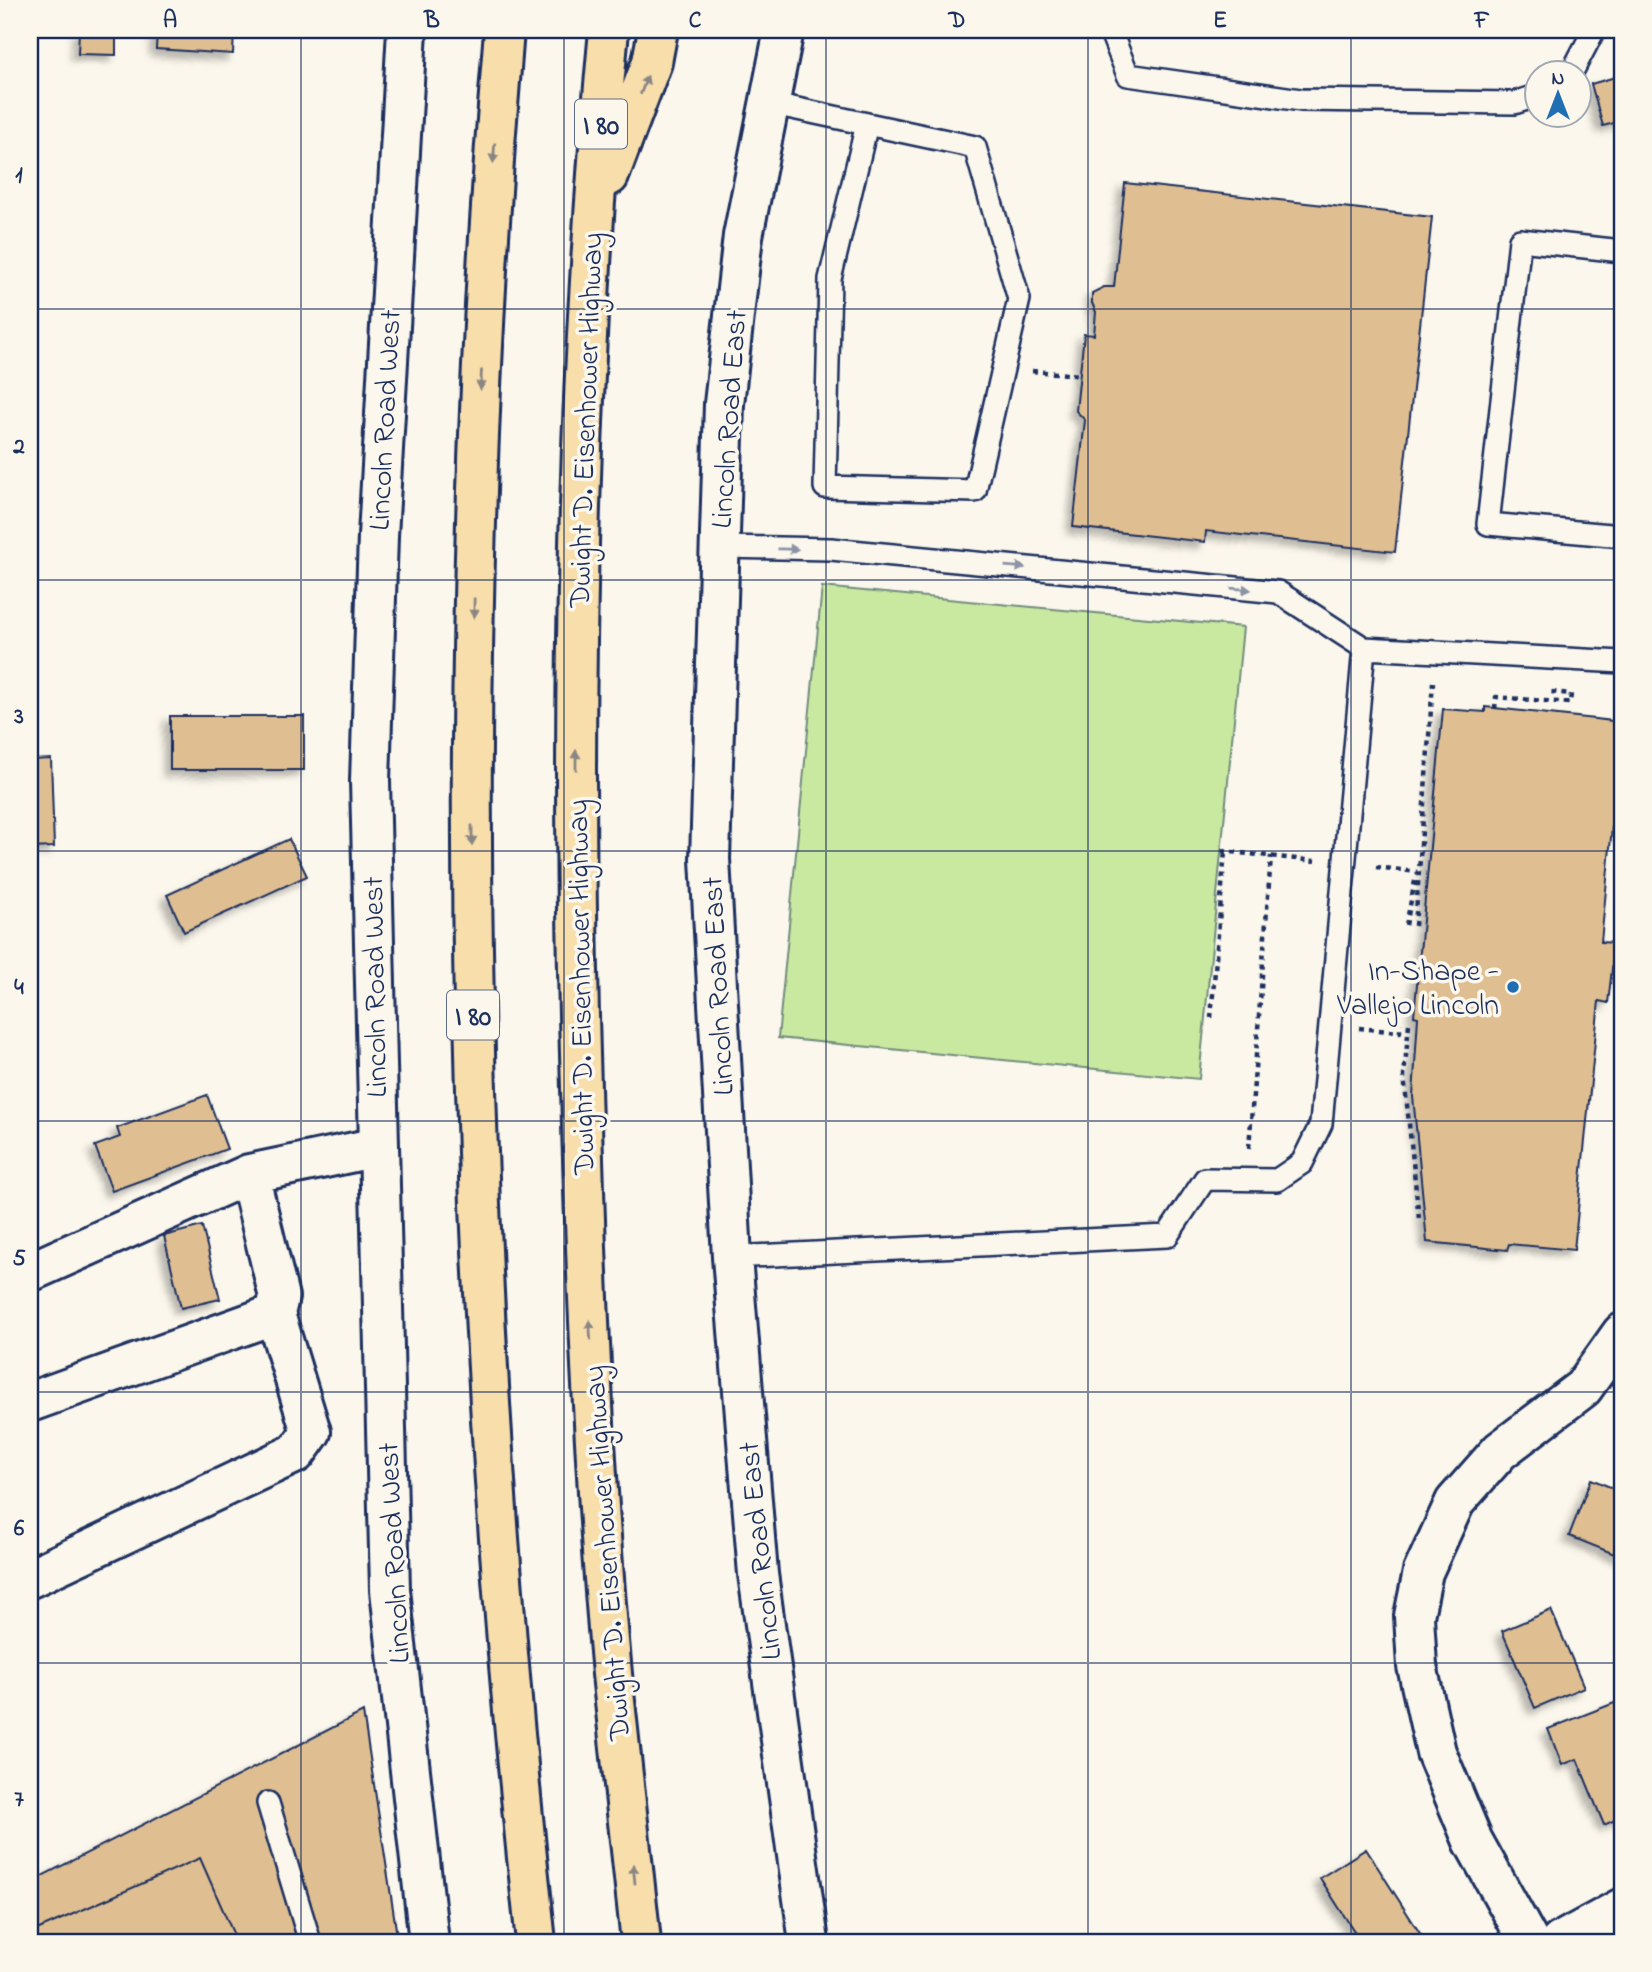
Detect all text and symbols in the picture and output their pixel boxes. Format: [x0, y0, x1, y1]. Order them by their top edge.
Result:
text: A [163, 5, 177, 38]
text: B [423, 5, 440, 38]
text: C [689, 5, 702, 38]
text: D [948, 5, 965, 38]
text: E [1213, 5, 1227, 38]
text: F [1474, 5, 1490, 38]
north arrow [1522, 60, 1592, 130]
text: N [1552, 66, 1565, 93]
one-way arrow [638, 74, 649, 95]
road number: I 80 [575, 100, 627, 148]
one-way arrow [489, 142, 500, 164]
text: 1 [15, 160, 23, 193]
street label: Dwight D. Eisenhower Highway [559, 232, 617, 610]
street label: Lincoln Road West [359, 308, 415, 532]
street label: Lincoln Road East [701, 308, 761, 530]
one-way arrow [476, 370, 487, 392]
text: 2 [12, 431, 25, 464]
one-way arrow [778, 543, 800, 554]
one-way arrow [1004, 562, 1026, 573]
one-way arrow [1231, 583, 1253, 594]
one-way arrow [468, 597, 479, 619]
text: 3 [13, 701, 24, 734]
one-way arrow [570, 749, 582, 771]
street label: Dwight D. Eisenhower Highway [558, 799, 608, 1176]
one-way arrow [466, 824, 477, 846]
street label: Lincoln Road East [692, 875, 748, 1096]
street label: Lincoln Road West [353, 876, 401, 1098]
place label: In-Shape - Vallejo Lincoln [1336, 951, 1499, 1029]
text: 4 [14, 972, 24, 1005]
marker: In-Shape - Vallejo Lincoln [1505, 979, 1521, 995]
road number: I 80 [447, 990, 499, 1040]
text: 5 [12, 1243, 26, 1276]
one-way arrow [584, 1319, 595, 1341]
street label: Dwight D. Eisenhower Highway [574, 1364, 644, 1743]
street label: Lincoln Road East [729, 1439, 795, 1662]
street label: Lincoln Road West [368, 1441, 424, 1665]
text: 6 [14, 1513, 25, 1546]
text: 7 [14, 1784, 24, 1817]
one-way arrow [628, 1863, 639, 1885]

